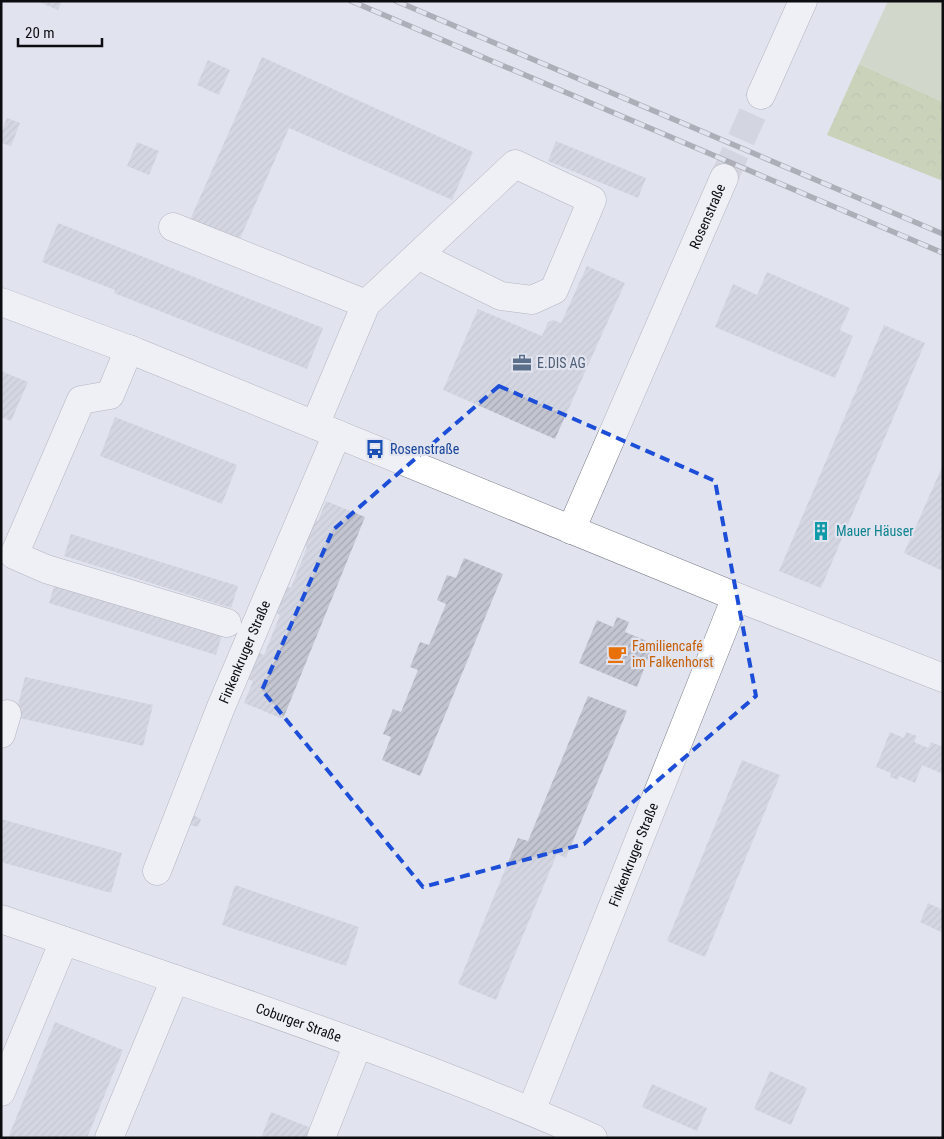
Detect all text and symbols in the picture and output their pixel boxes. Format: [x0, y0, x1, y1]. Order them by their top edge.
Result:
scale bar [18, 15, 101, 47]
text: 20 m [25, 24, 55, 42]
street label: Rosenstraße [686, 181, 729, 251]
office icon: E.DIS AG [511, 352, 533, 374]
place label: E.DIS AG [537, 355, 586, 371]
bus stop icon: Rosenstraße [364, 438, 386, 460]
place label: Rosenstraße [390, 441, 460, 457]
building icon: Mauer Häuser [810, 520, 832, 542]
place label: Mauer Häuser [836, 523, 913, 539]
street label: Finkenkruger Straße [215, 597, 274, 706]
place label: Familiencafé im Falkenhorst [632, 638, 713, 670]
cafe icon: Familiencafé im Falkenhorst [606, 643, 628, 665]
street label: Finkenkruger Straße [605, 800, 661, 909]
street label: Coburger Straße [254, 1000, 344, 1045]

